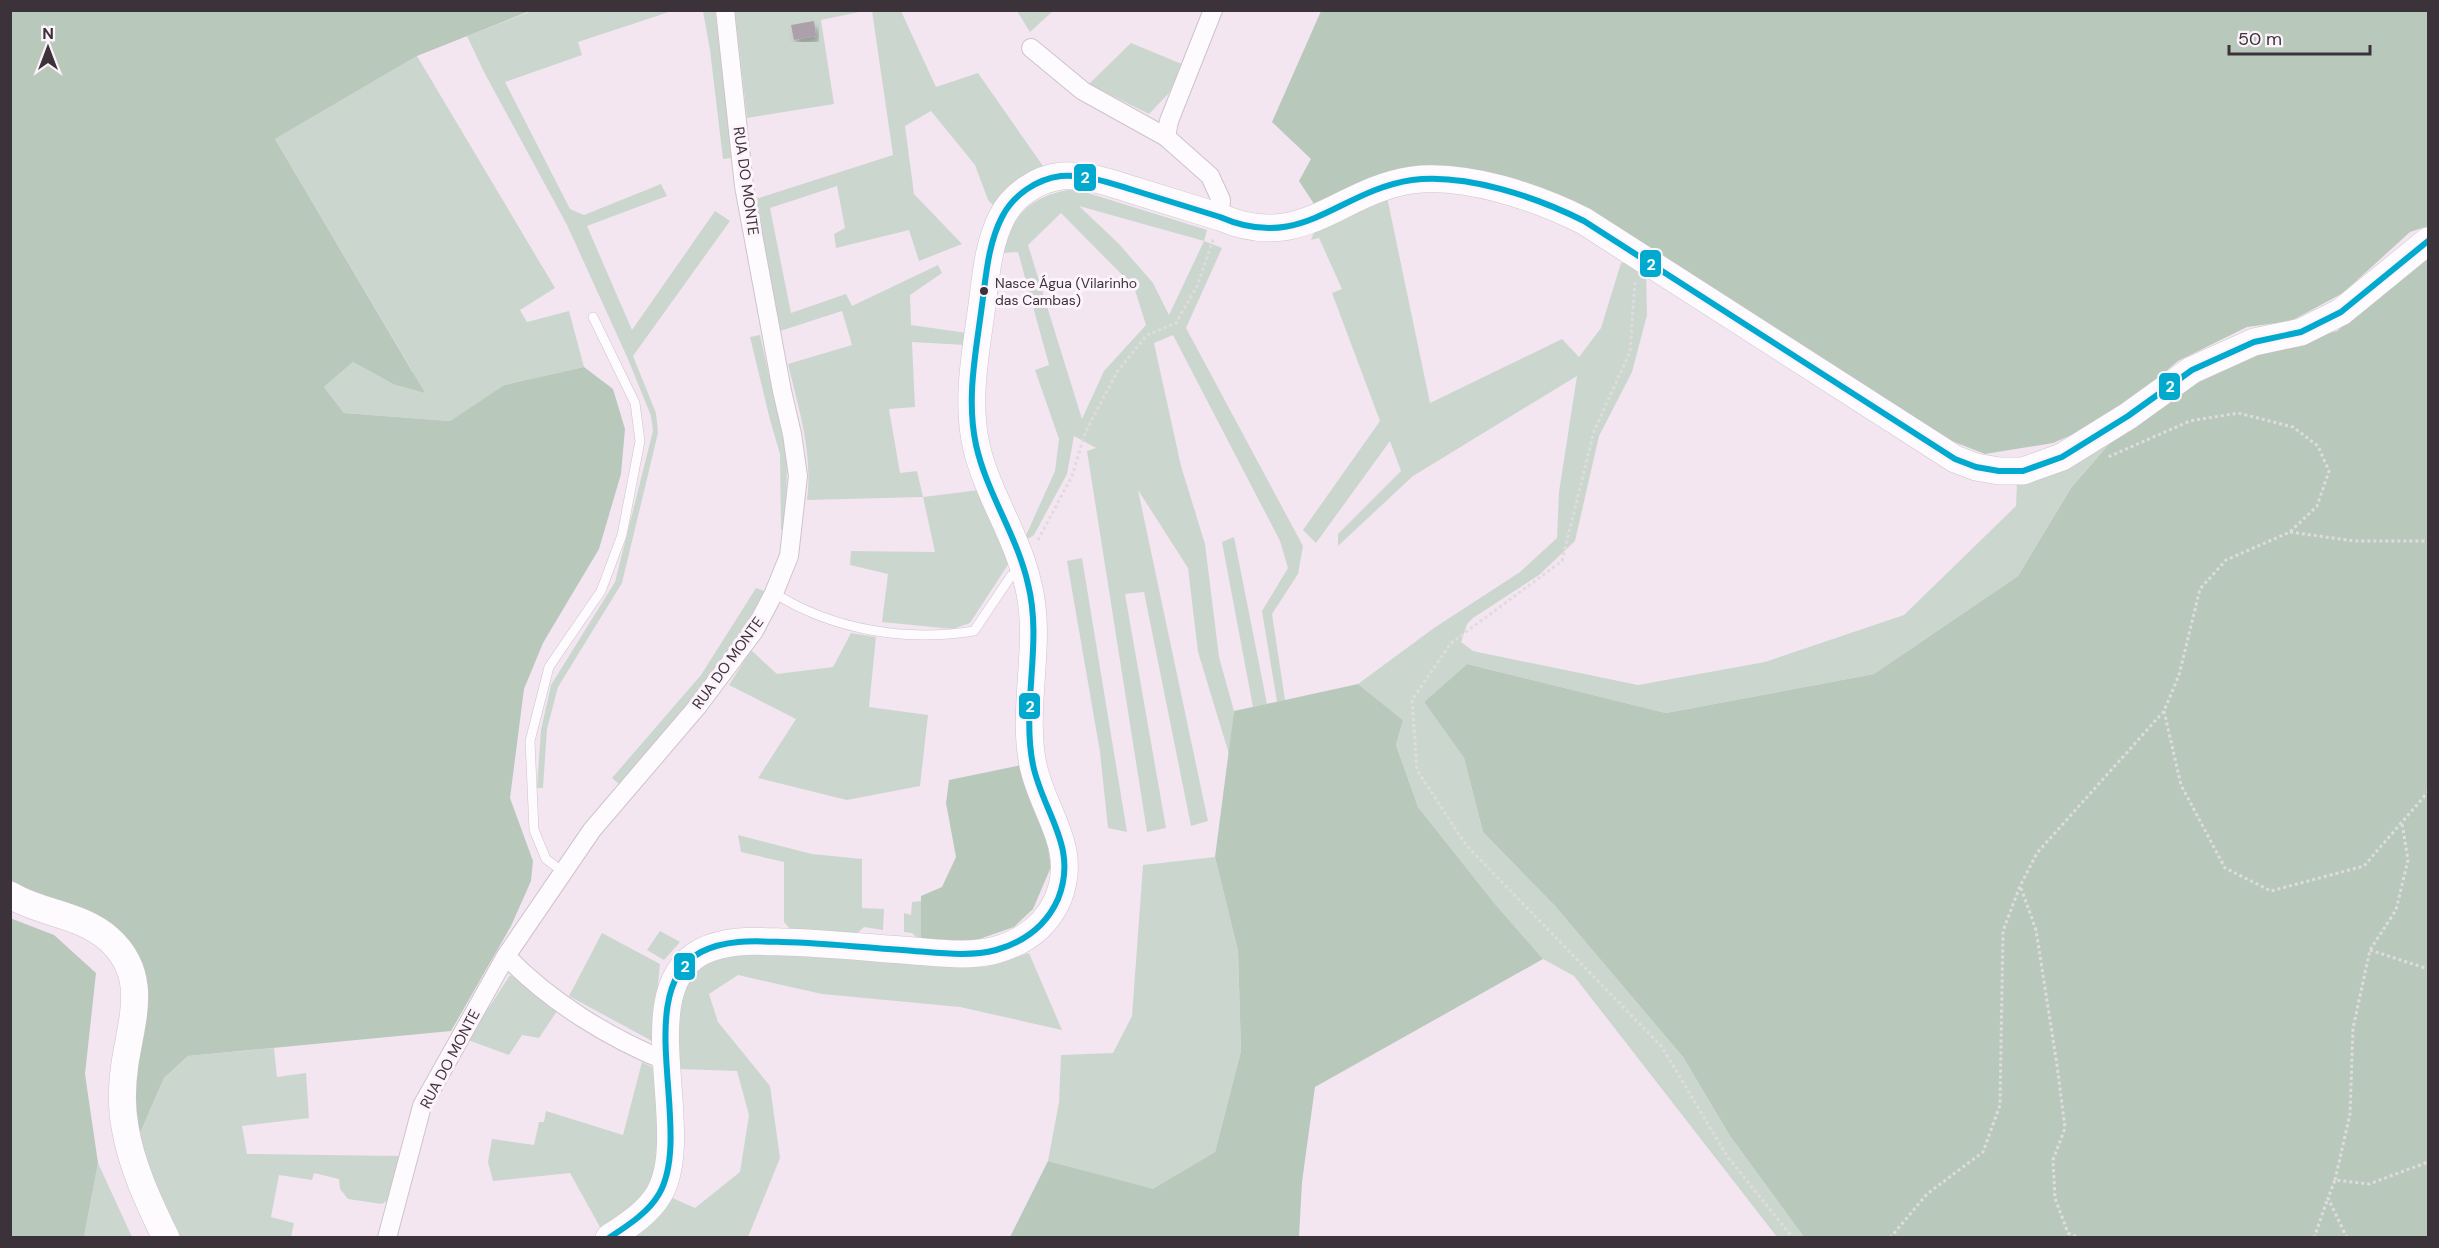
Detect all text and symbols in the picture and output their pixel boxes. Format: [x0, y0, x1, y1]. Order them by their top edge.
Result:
north arrow [18, 18, 78, 78]
scale bar [2229, 18, 2370, 56]
text: N [42, 23, 54, 44]
text: 50 m [2238, 27, 2282, 51]
street label: RUA DO MONTE [728, 125, 764, 237]
line badge: 2 [1073, 163, 1097, 192]
text: 2 [1080, 167, 1090, 188]
line badge: 2 [1639, 249, 1662, 278]
text: 2 [1646, 254, 1656, 275]
place label: Nasce Água (Vilarinho das Cambas) [995, 274, 1137, 309]
marker: Nasce Água (Vilarinho das Cambas) [978, 285, 990, 297]
line badge: 2 [2158, 372, 2181, 401]
text: 2 [2165, 376, 2175, 397]
street label: RUA DO MONTE [688, 613, 768, 713]
line badge: 2 [1018, 692, 1041, 720]
text: 2 [1025, 696, 1035, 717]
line badge: 2 [673, 952, 696, 981]
text: 2 [680, 956, 690, 977]
street label: RUA DO MONTE [415, 1006, 485, 1112]

